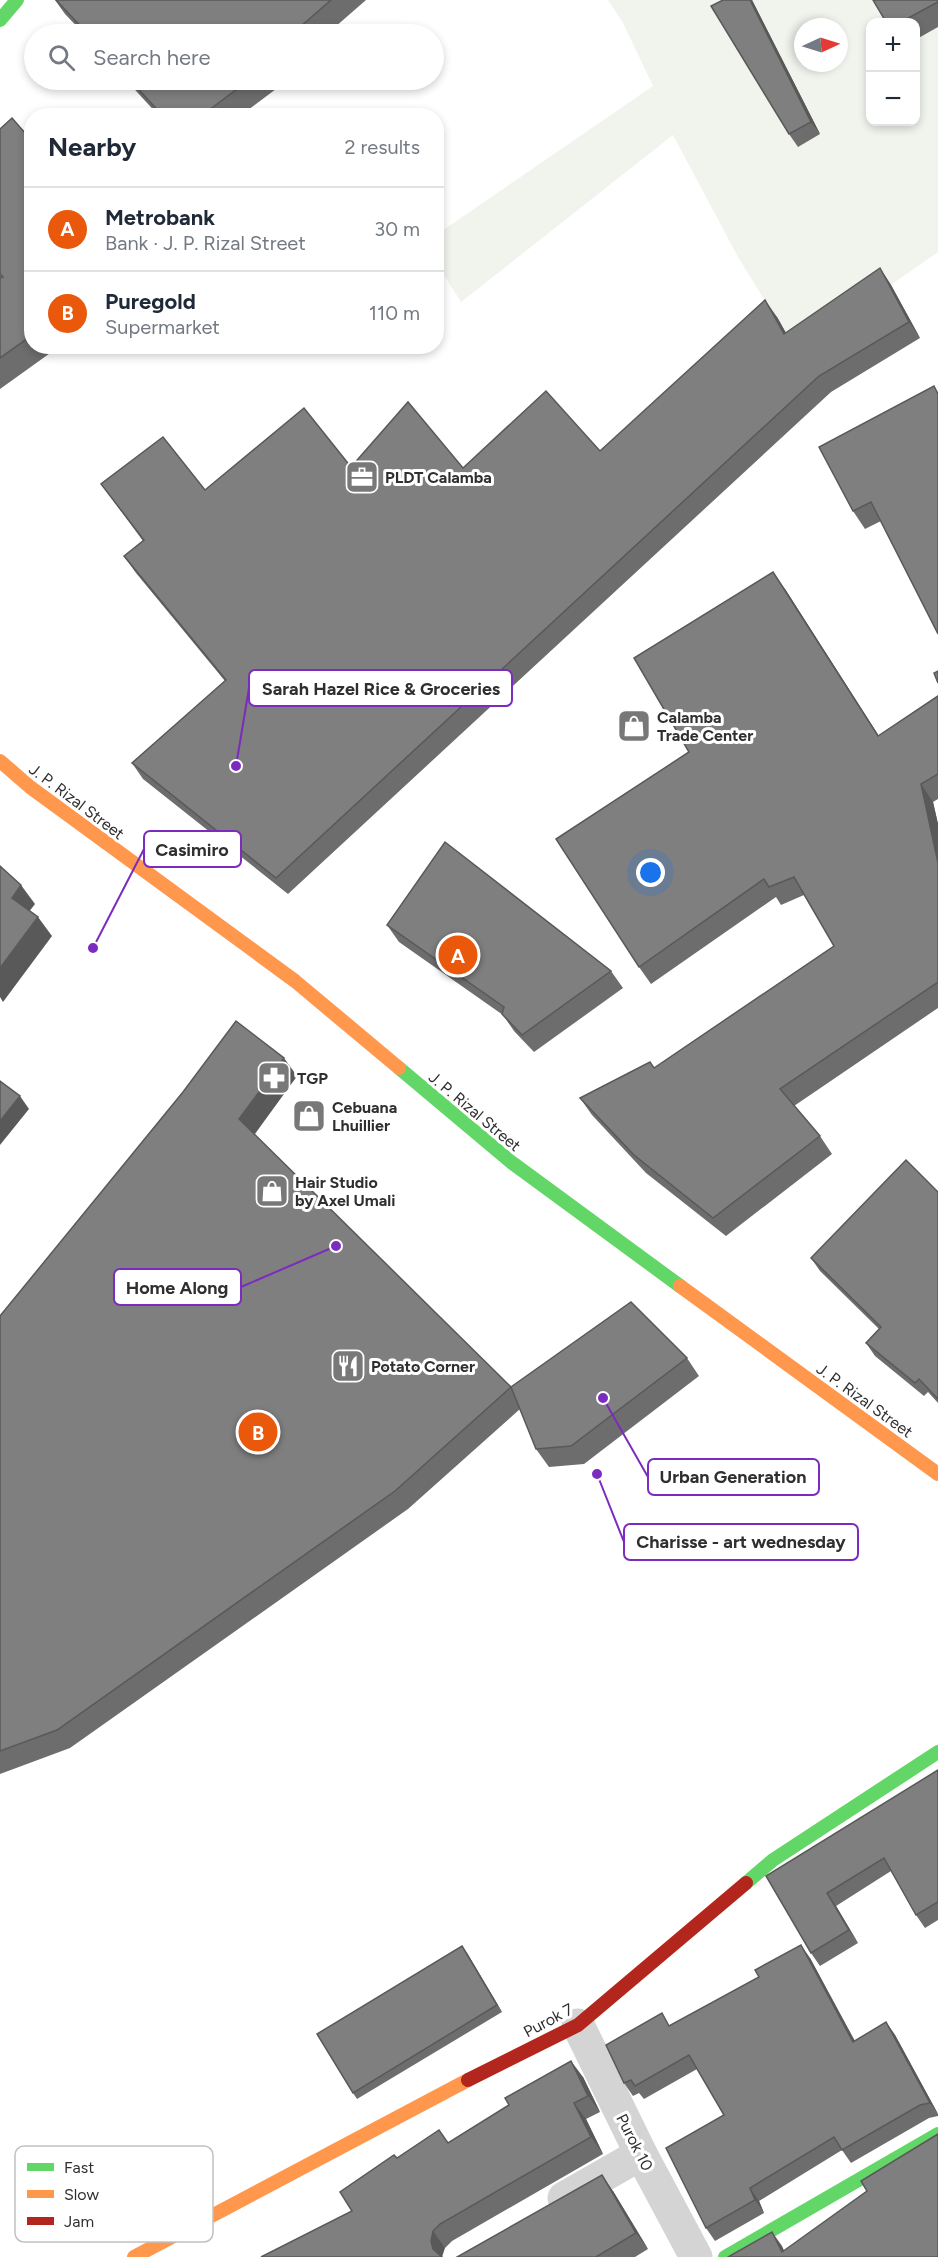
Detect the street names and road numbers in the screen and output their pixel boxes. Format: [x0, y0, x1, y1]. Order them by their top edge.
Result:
street label: J. P. Rizal Street [25, 759, 128, 843]
street label: J. P. Rizal Street [425, 1067, 524, 1155]
street label: J. P. Rizal Street [813, 1359, 916, 1442]
street label: Purok 7 [520, 1999, 577, 2041]
street label: Purok 10 [612, 2111, 657, 2174]

